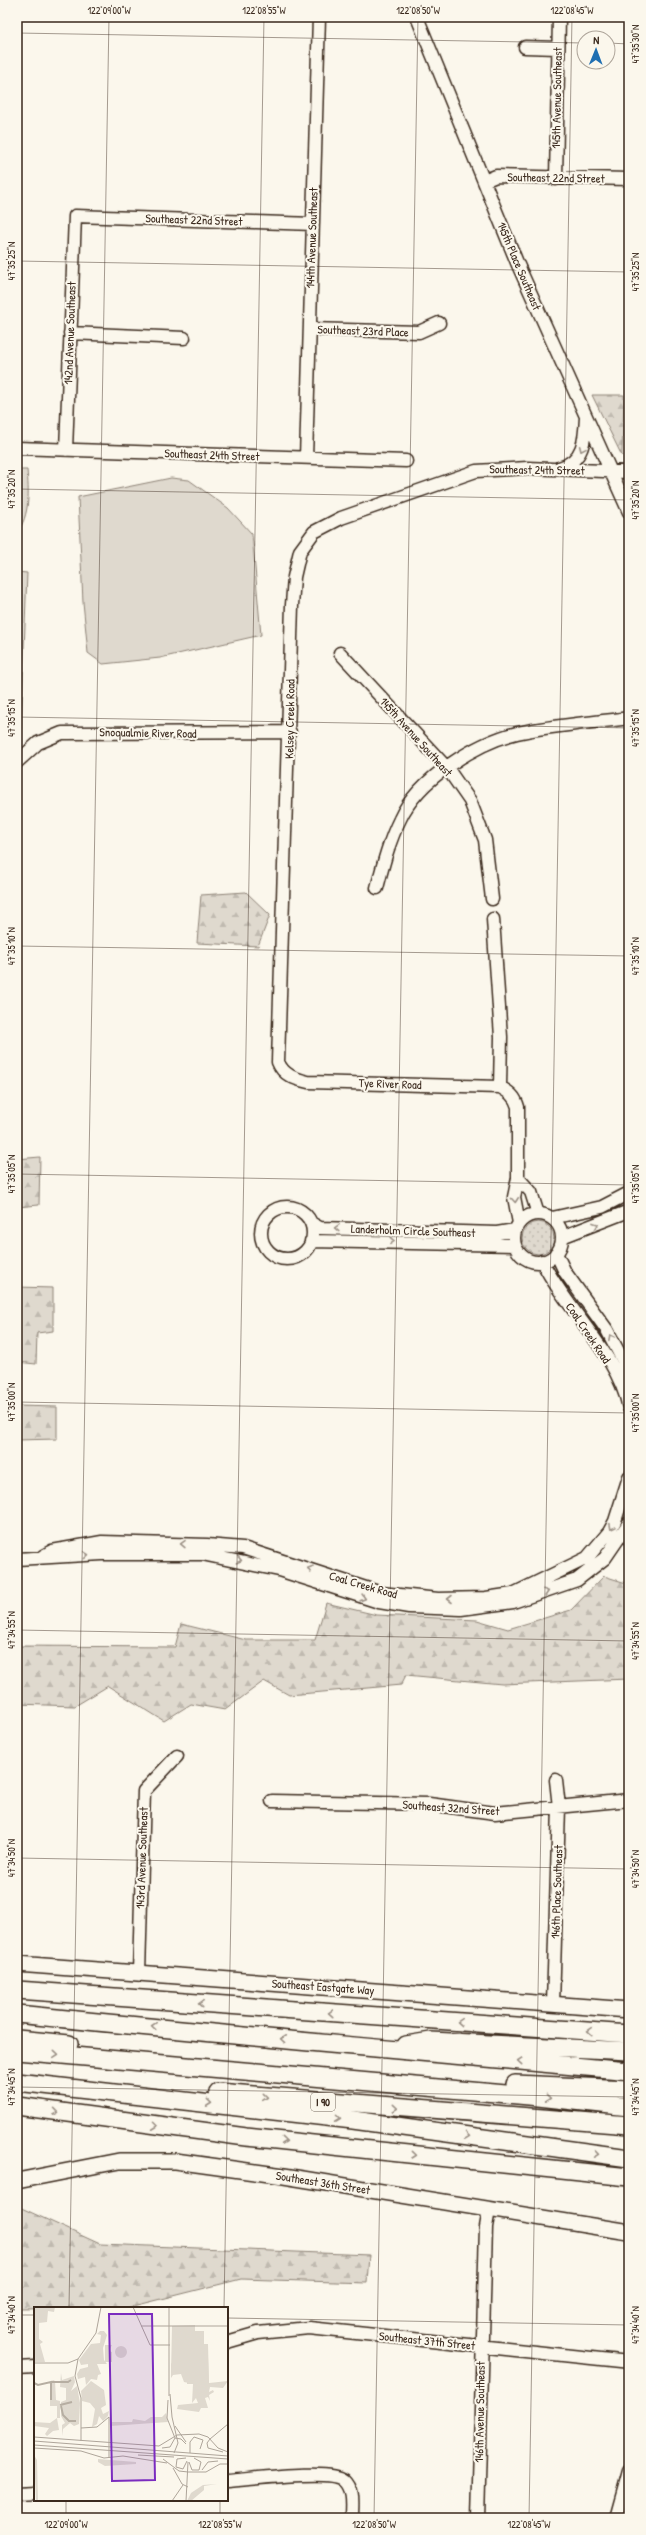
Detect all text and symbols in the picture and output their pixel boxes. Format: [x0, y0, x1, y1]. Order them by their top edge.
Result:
text: 122°09'00"W [87, 4, 131, 17]
text: 122°08'55"W [242, 4, 287, 17]
text: 122°08'50"W [396, 4, 441, 17]
text: 122°08'45"W [551, 4, 594, 17]
text: 47°35'30"N [629, 25, 642, 63]
north arrow [576, 30, 616, 70]
text: N [593, 33, 599, 47]
street label: 145th Avenue Southeast [547, 46, 566, 149]
street label: Southeast 22nd Street [507, 168, 606, 187]
street label: 144th Avenue Southeast [301, 186, 322, 289]
street label: Southeast 22nd Street [145, 209, 244, 230]
street label: 145th Place Southeast [493, 219, 546, 313]
text: 47°35'25"N [5, 242, 18, 280]
text: 47°35'25"N [629, 253, 642, 291]
street label: 142nd Avenue Southeast [59, 280, 80, 385]
street label: Southeast 23rd Place [317, 320, 409, 341]
street label: Southeast 24th Street [164, 444, 261, 465]
one-way arrow [579, 444, 587, 452]
street label: Southeast 24th Street [489, 460, 586, 479]
text: 47°35'20"N [5, 470, 18, 508]
text: 47°35'20"N [629, 481, 642, 519]
street label: Kelsey Creek Road [280, 679, 299, 759]
street label: 145th Avenue Southeast [376, 693, 457, 781]
text: 47°35'15"N [5, 699, 18, 737]
text: 47°35'15"N [629, 709, 642, 747]
street label: Snoqualmie River Road [99, 723, 197, 742]
text: 47°35'10"N [5, 927, 18, 965]
text: 47°35'10"N [629, 937, 642, 975]
street label: Tye River Road [358, 1074, 422, 1093]
text: 47°35'05"N [5, 1155, 18, 1193]
text: 47°35'05"N [629, 1165, 642, 1203]
one-way arrow [511, 1197, 520, 1204]
street label: Landerholm Circle Southeast [351, 1220, 476, 1241]
one-way arrow [592, 1221, 599, 1230]
one-way arrow [334, 1224, 340, 1232]
one-way arrow [389, 1237, 395, 1246]
street label: Coal Creek Road [562, 1299, 615, 1367]
one-way arrow [609, 1334, 616, 1341]
text: 47°35'00"N [5, 1383, 18, 1421]
text: 47°35'00"N [629, 1394, 642, 1432]
one-way arrow [609, 1523, 617, 1530]
one-way arrow [180, 1540, 186, 1548]
one-way arrow [83, 1551, 89, 1560]
one-way arrow [236, 1556, 242, 1564]
one-way arrow [307, 1565, 314, 1574]
street label: Coal Creek Road [327, 1567, 400, 1602]
one-way arrow [542, 1588, 549, 1597]
one-way arrow [359, 1593, 366, 1602]
one-way arrow [447, 1595, 453, 1603]
text: 47°34'55"N [5, 1611, 18, 1649]
text: 47°34'55"N [629, 1622, 642, 1660]
street label: Southeast 32nd Street [402, 1796, 501, 1819]
street label: 143rd Avenue Southeast [131, 1806, 152, 1909]
text: 47°34'50"N [5, 1839, 18, 1877]
street label: 146th Place Southeast [546, 1844, 567, 1939]
text: 47°34'50"N [629, 1850, 642, 1888]
street label: Southeast Eastgate Way [271, 1974, 375, 1999]
one-way arrow [198, 1999, 204, 2008]
one-way arrow [328, 2008, 334, 2017]
one-way arrow [457, 2018, 463, 2027]
one-way arrow [151, 2022, 157, 2031]
one-way arrow [587, 2027, 593, 2036]
one-way arrow [280, 2034, 286, 2043]
one-way arrow [53, 2050, 59, 2059]
one-way arrow [517, 2057, 523, 2066]
text: 47°34'45"N [5, 2068, 18, 2106]
text: 47°34'45"N [629, 2078, 642, 2116]
one-way arrow [262, 2092, 268, 2101]
road number: I 90 [311, 2093, 335, 2111]
one-way arrow [545, 2093, 551, 2102]
one-way arrow [206, 2099, 212, 2108]
one-way arrow [391, 2103, 398, 2112]
one-way arrow [53, 2107, 59, 2116]
one-way arrow [335, 2113, 341, 2122]
one-way arrow [152, 2121, 158, 2130]
one-way arrow [464, 2131, 470, 2140]
one-way arrow [281, 2137, 288, 2146]
one-way arrow [592, 2149, 599, 2158]
one-way arrow [411, 2150, 417, 2159]
street label: Southeast 36th Street [275, 2167, 372, 2198]
text: 47°34'40"N [5, 2296, 18, 2334]
text: 47°34'40"N [629, 2306, 642, 2344]
inset map [34, 2307, 228, 2501]
street label: Southeast 37th Street [378, 2327, 477, 2354]
street label: 146th Avenue Southeast [470, 2360, 489, 2463]
text: 122°09'00"W [44, 2518, 88, 2531]
text: 122°08'55"W [198, 2518, 243, 2531]
text: 122°08'50"W [352, 2518, 397, 2531]
text: 122°08'45"W [508, 2518, 551, 2531]

